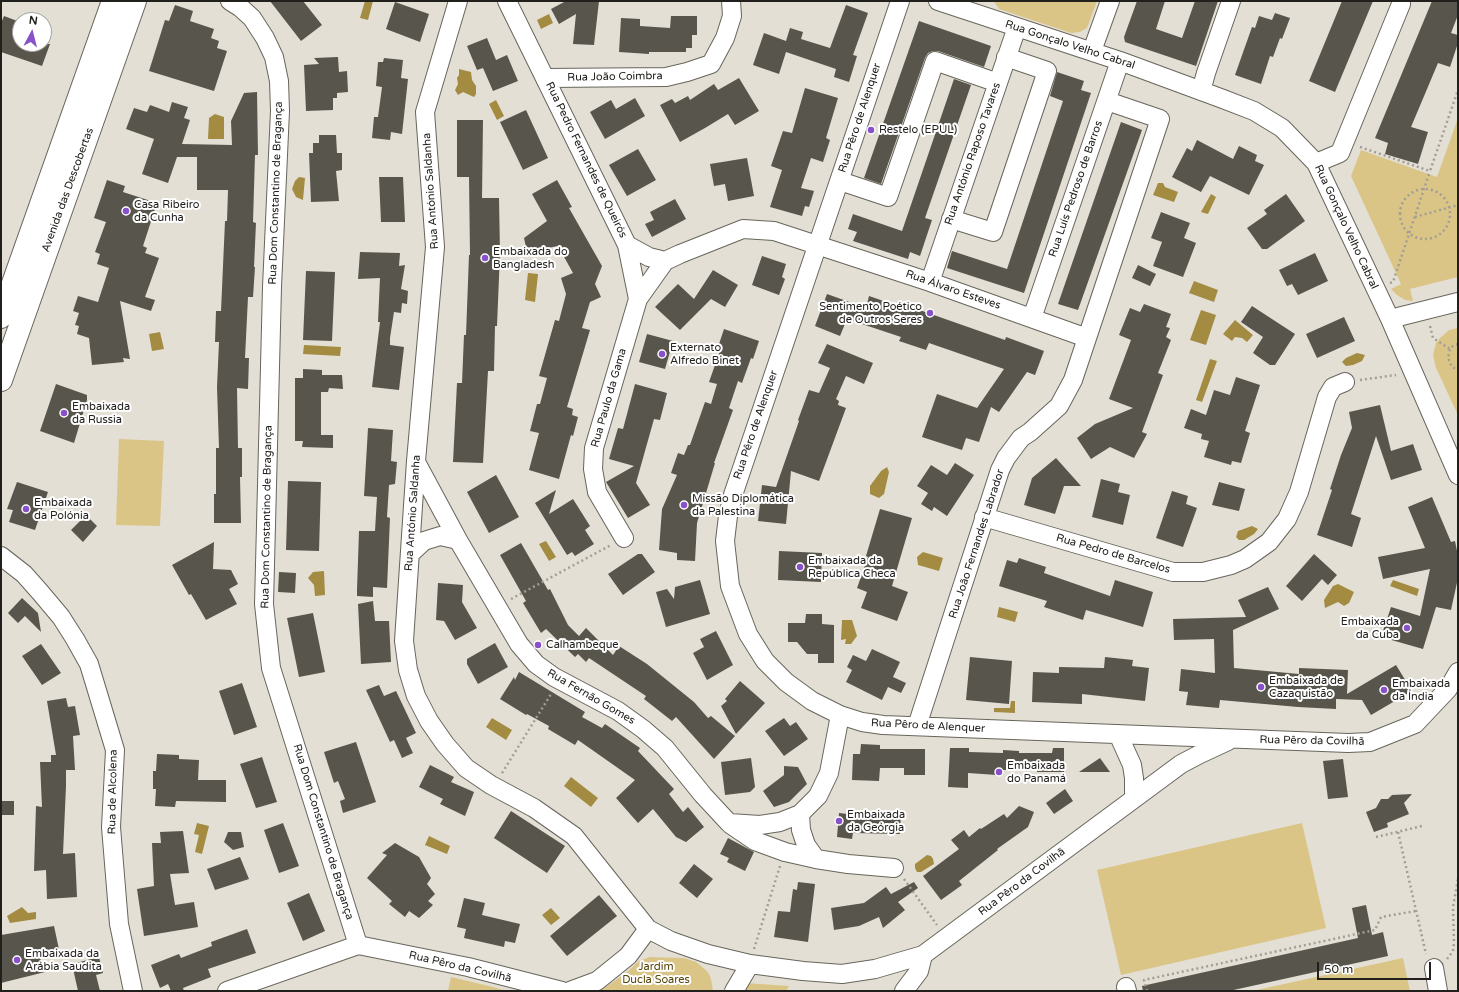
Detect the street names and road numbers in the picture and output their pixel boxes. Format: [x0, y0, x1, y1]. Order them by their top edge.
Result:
street label: Rua Gonçalo Velho Cabral [1003, 18, 1137, 72]
street label: Rua Pêro de Alenquer [836, 61, 884, 175]
street label: Rua João Coimbra [567, 70, 663, 84]
street label: Rua Pedro Fernandes de Queirós [542, 80, 630, 240]
street label: Rua António Raposo Tavares [942, 81, 1004, 227]
street label: Rua Dom Constantino de Bragança [266, 101, 286, 285]
street label: Rua Luís Pedroso de Barros [1046, 119, 1106, 259]
street label: Avenida das Descobertas [39, 126, 97, 254]
street label: Rua António Saldanha [420, 132, 442, 250]
street label: Rua Gonçalo Velho Cabral [1311, 163, 1381, 291]
street label: Rua Álvaro Esteves [904, 268, 1002, 312]
street label: Rua Paulo da Gama [589, 347, 629, 449]
street label: Rua Pêro de Alenquer [731, 369, 781, 481]
street label: Rua Dom Constantino de Bragança [259, 425, 275, 609]
street label: Rua António Saldanha [402, 454, 424, 572]
street label: Rua João Fernandes Labrador [947, 468, 1007, 620]
street label: Rua Pedro de Barcelos [1054, 531, 1172, 577]
street label: Rua Fernão Gomes [545, 666, 637, 728]
street label: Rua Pêro de Alenquer [870, 716, 986, 736]
street label: Rua Pêro da Covilhã [1259, 733, 1365, 749]
street label: Rua Dom Constantino de Bragança [290, 742, 356, 922]
street label: Rua de Alcolena [106, 749, 120, 835]
street label: Rua Pêro da Covilhã [976, 845, 1068, 919]
street label: Rua Pêro da Covilhã [407, 949, 513, 985]

